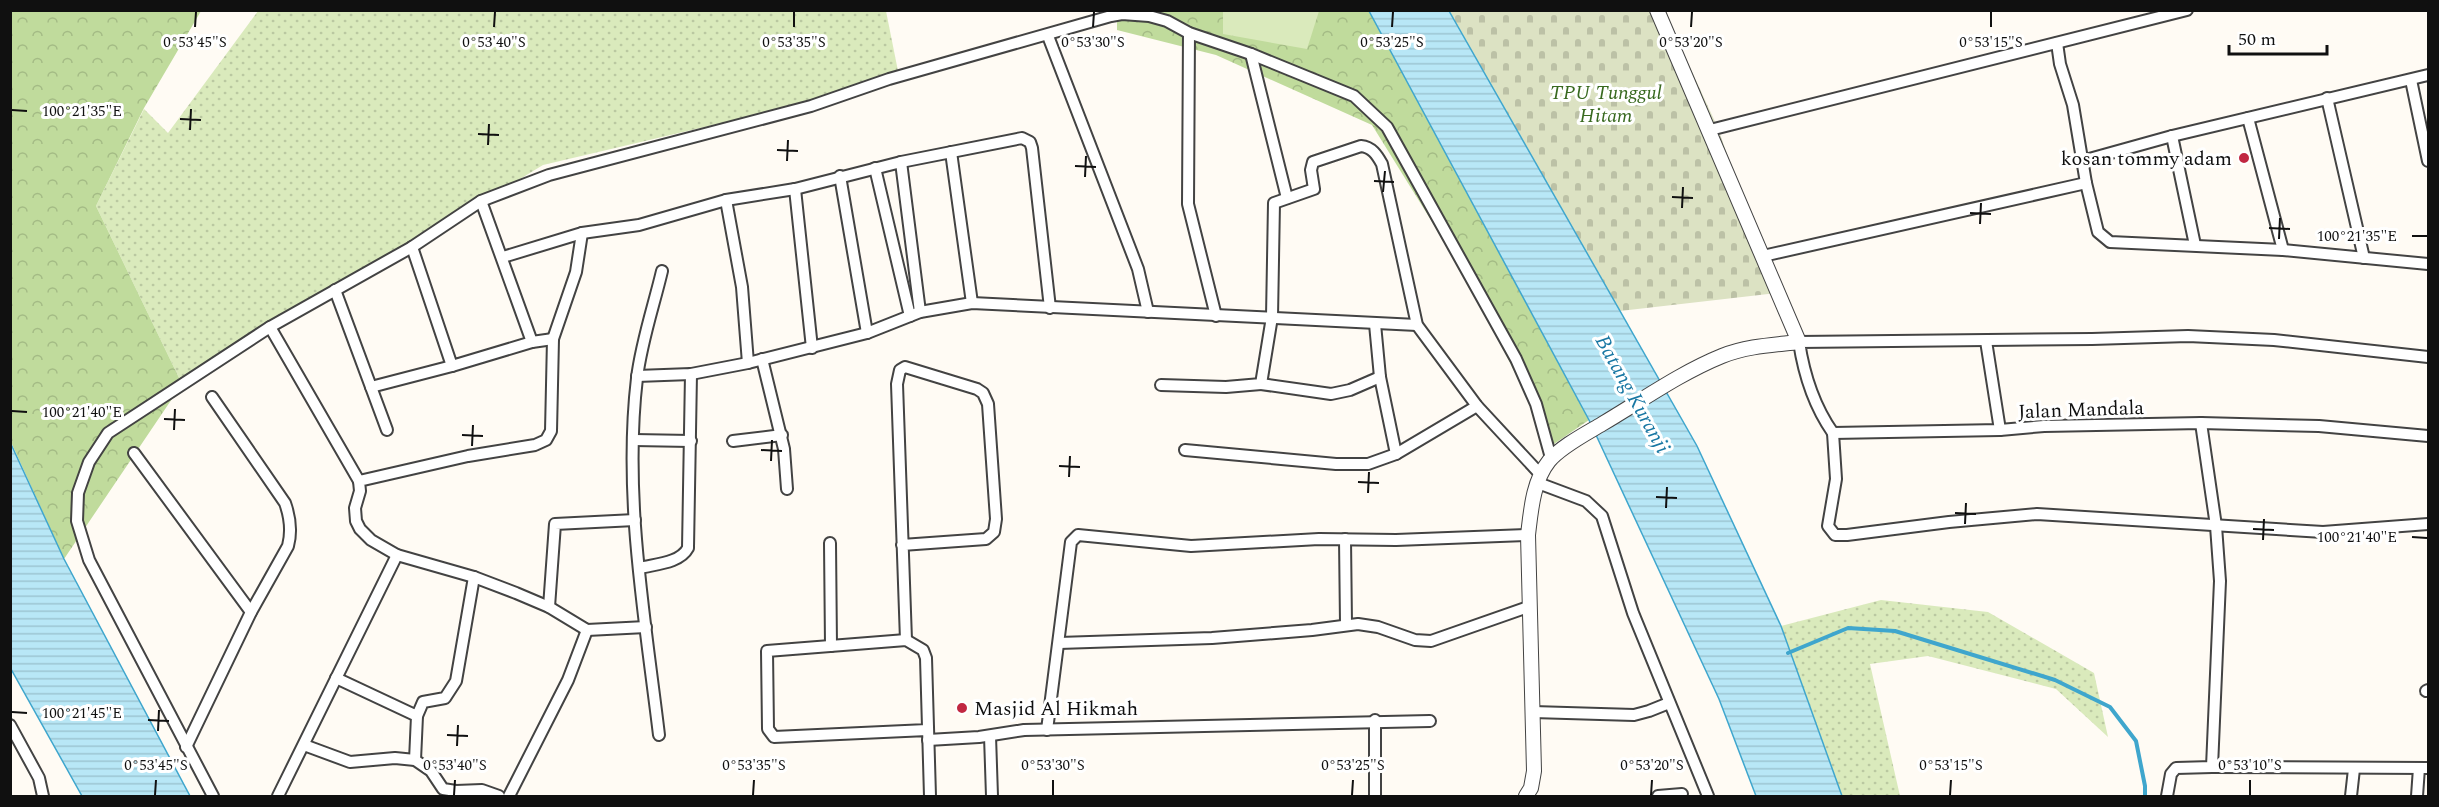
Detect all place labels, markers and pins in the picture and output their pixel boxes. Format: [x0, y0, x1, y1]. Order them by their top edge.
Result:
place label: kosan tommy adam [2061, 144, 2232, 174]
marker: kosan tommy adam [2237, 151, 2251, 165]
place label: Masjid Al Hikmah [974, 694, 1138, 724]
marker: Masjid Al Hikmah [955, 701, 969, 715]

